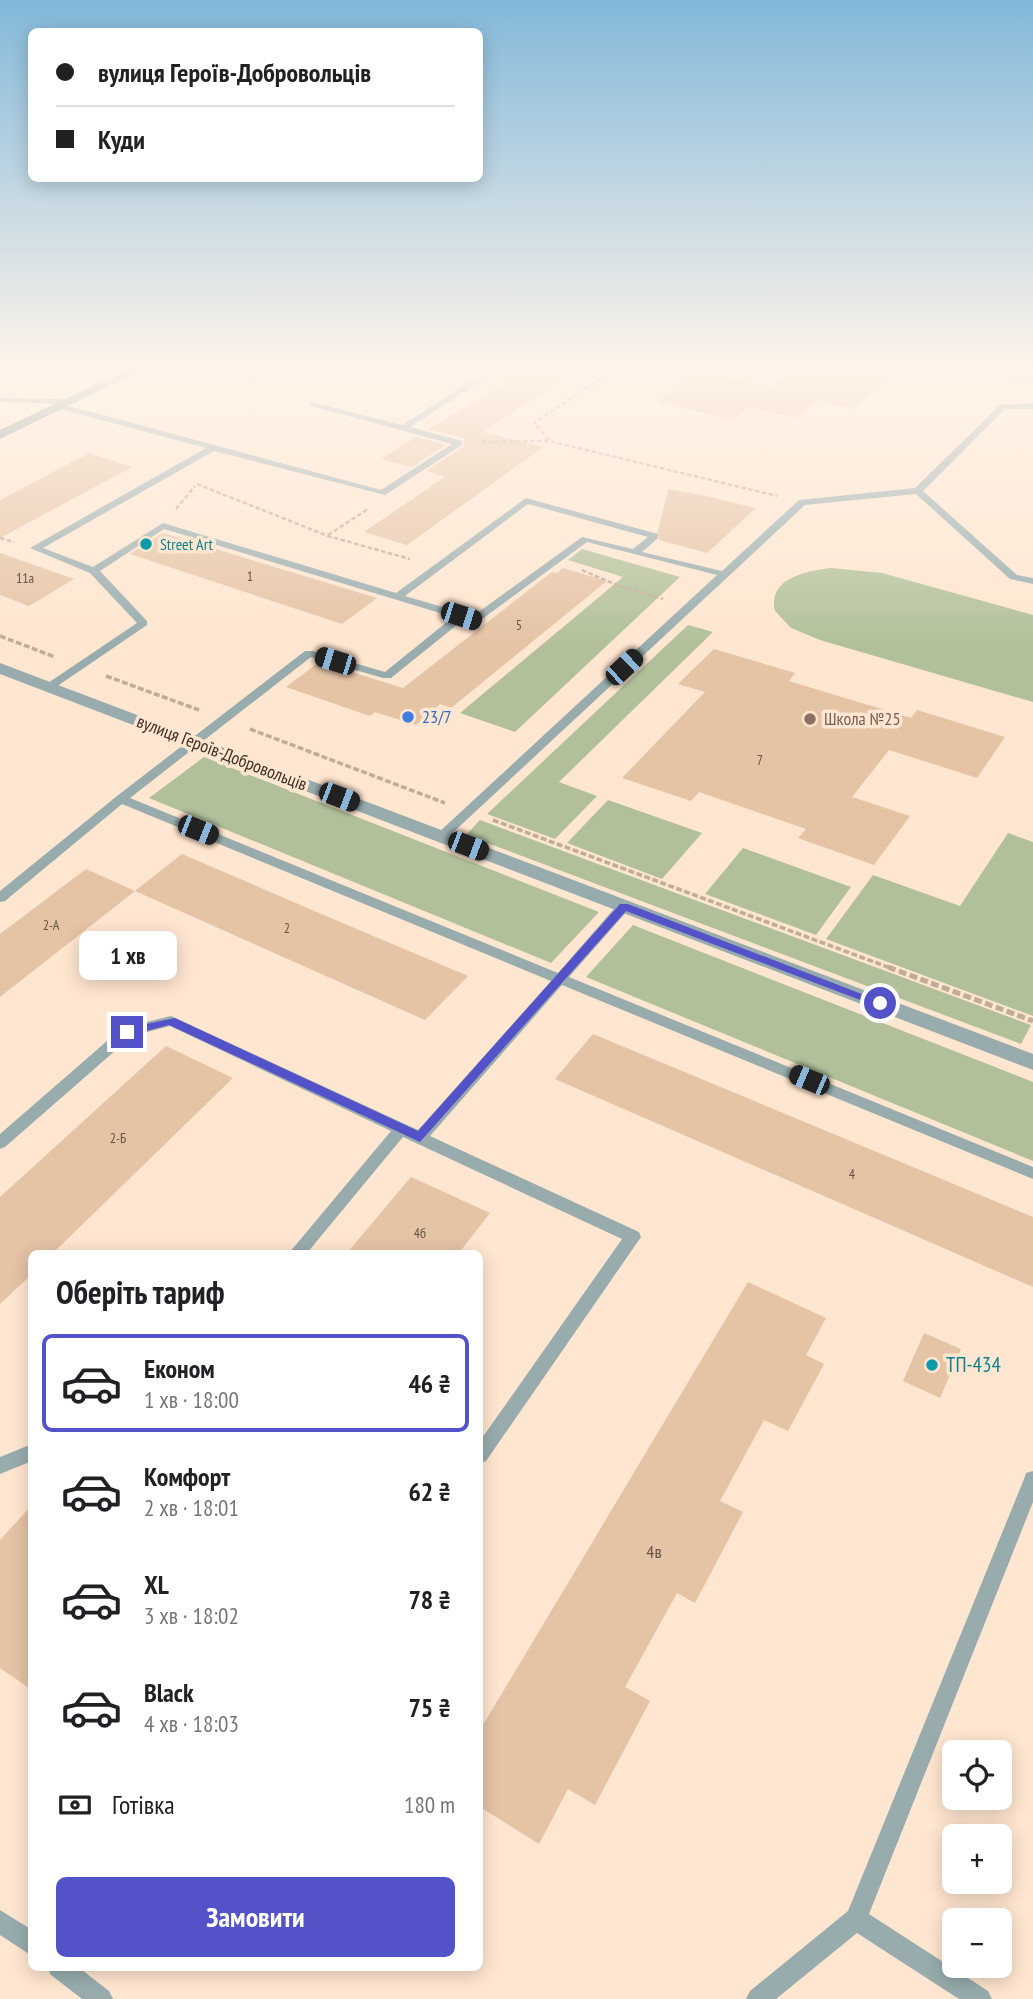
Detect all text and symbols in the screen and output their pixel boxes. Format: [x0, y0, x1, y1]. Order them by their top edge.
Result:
text: вулиця Героїв-Добровольців [98, 56, 371, 89]
text: Куди [98, 123, 145, 156]
place label: Street Art [160, 534, 213, 554]
marker: Street Art [138, 536, 154, 552]
house number: 1 [247, 567, 253, 585]
house number: 11а [16, 569, 34, 587]
car [438, 600, 485, 632]
house number: 5 [516, 616, 522, 634]
car [312, 645, 359, 677]
car [602, 645, 647, 689]
place label: 23/7 [422, 705, 452, 728]
place label: Школа №25 [824, 707, 901, 730]
street label: вулиця Героїв-Добровольців [134, 709, 311, 796]
marker: 23/7 [400, 709, 416, 725]
marker: Школа №25 [802, 711, 818, 727]
house number: 7 [757, 751, 763, 769]
car [316, 780, 363, 814]
car [175, 812, 222, 848]
car [445, 829, 492, 863]
house number: 2-А [43, 916, 60, 934]
house number: 2 [284, 919, 290, 937]
callout: 1 хв [78, 930, 176, 979]
text: 1 хв [110, 941, 146, 970]
route start [864, 987, 896, 1019]
route end [111, 1016, 143, 1048]
car [786, 1062, 833, 1098]
house number: 2-Б [110, 1129, 126, 1147]
house number: 4 [849, 1165, 856, 1183]
house number: 4б [414, 1224, 426, 1242]
text: Оберіть тариф [56, 1271, 224, 1313]
place label: ТП-434 [946, 1351, 1001, 1378]
icon: car [60, 1352, 123, 1415]
text: Економ [144, 1352, 215, 1385]
marker: ТП-434 [924, 1357, 940, 1373]
text: 46 ₴ [408, 1367, 451, 1400]
text: 1 хв · 18:00 [144, 1385, 239, 1414]
icon: car [60, 1460, 123, 1523]
text: Комфорт [144, 1460, 230, 1493]
text: 62 ₴ [408, 1475, 451, 1508]
text: 2 хв · 18:01 [144, 1493, 239, 1522]
house number: 4в [646, 1540, 662, 1563]
icon: car [60, 1568, 123, 1631]
text: XL [144, 1568, 169, 1601]
text: 78 ₴ [408, 1583, 451, 1616]
text: 3 хв · 18:02 [144, 1601, 239, 1630]
icon: car [60, 1676, 123, 1739]
text: Black [144, 1676, 194, 1709]
text: 75 ₴ [408, 1691, 451, 1724]
text: 4 хв · 18:03 [144, 1709, 239, 1738]
map controls [942, 1740, 1012, 1978]
button: locate [942, 1740, 1012, 1810]
icon: cash [56, 1786, 94, 1824]
text: Готівка [112, 1788, 175, 1821]
text: 180 m [404, 1790, 455, 1819]
button: + [942, 1824, 1012, 1894]
button: Замовити [56, 1877, 455, 1957]
button: − [942, 1908, 1012, 1978]

